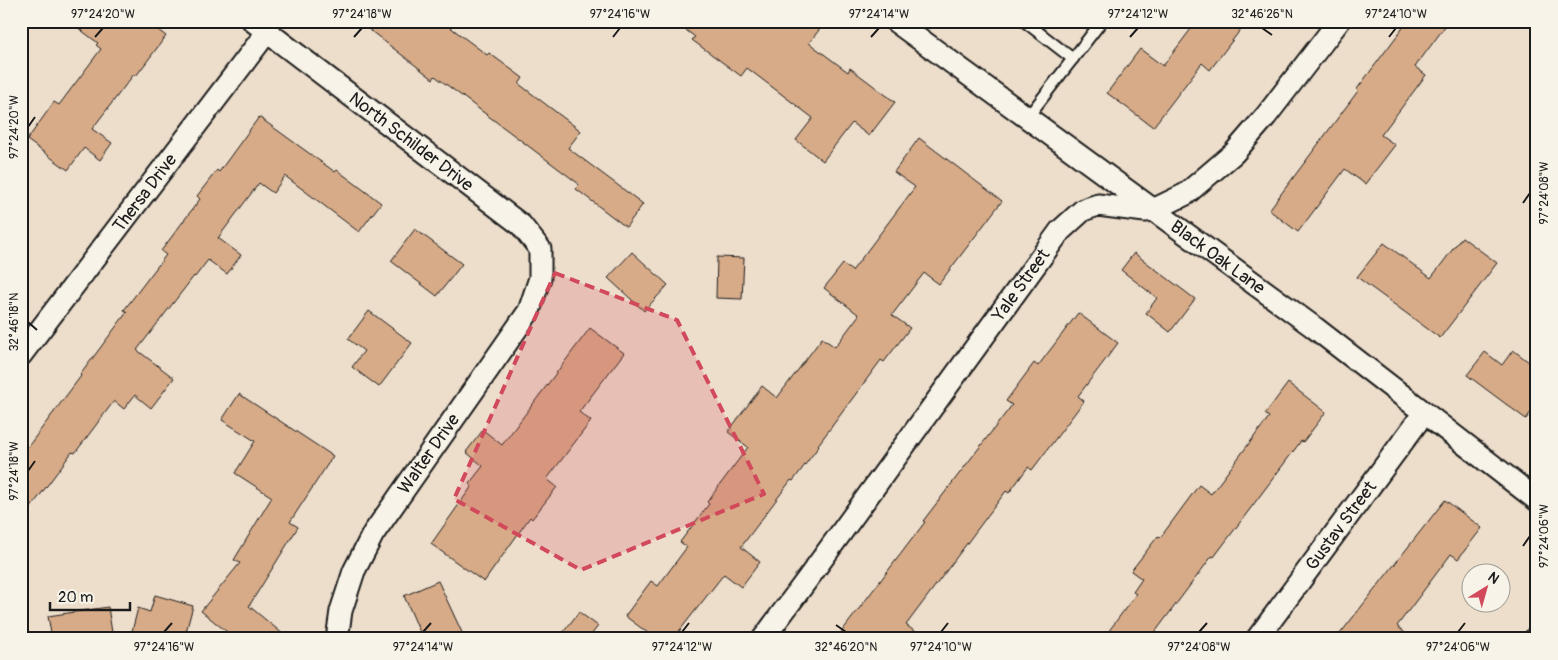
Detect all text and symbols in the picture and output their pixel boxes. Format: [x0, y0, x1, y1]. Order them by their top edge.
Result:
text: 97°24'20"W [71, 7, 135, 22]
text: 97°24'18"W [332, 7, 392, 22]
text: 97°24'16"W [590, 7, 650, 22]
text: 97°24'14"W [849, 7, 909, 22]
text: 97°24'12"W [1108, 7, 1168, 22]
text: 32°46'26"N [1231, 7, 1293, 22]
text: 97°24'10"W [1365, 7, 1427, 22]
street label: North Schilder Drive [345, 87, 478, 196]
text: 97°24'20"W [7, 95, 22, 159]
street label: Thersa Drive [107, 149, 182, 236]
text: 97°24'08"W [1537, 161, 1552, 225]
street label: Black Oak Lane [1166, 215, 1270, 299]
street label: Yale Street [986, 244, 1055, 327]
text: 32°46'18"N [7, 293, 22, 351]
street label: Walter Drive [393, 409, 465, 499]
text: 97°24'18"W [7, 441, 22, 501]
street label: Gustav Street [1300, 476, 1382, 575]
text: 97°24'06"W [1537, 504, 1552, 568]
north arrow [1460, 562, 1510, 612]
text: N [1485, 568, 1502, 588]
scale bar [50, 580, 130, 612]
text: 20 m [58, 588, 93, 607]
text: 97°24'16"W [134, 640, 194, 655]
text: 97°24'14"W [393, 640, 453, 655]
text: 97°24'12"W [652, 640, 712, 655]
text: 32°46'20"N [815, 640, 877, 655]
text: 97°24'10"W [910, 640, 972, 655]
text: 97°24'08"W [1167, 640, 1231, 655]
text: 97°24'06"W [1426, 640, 1490, 655]

